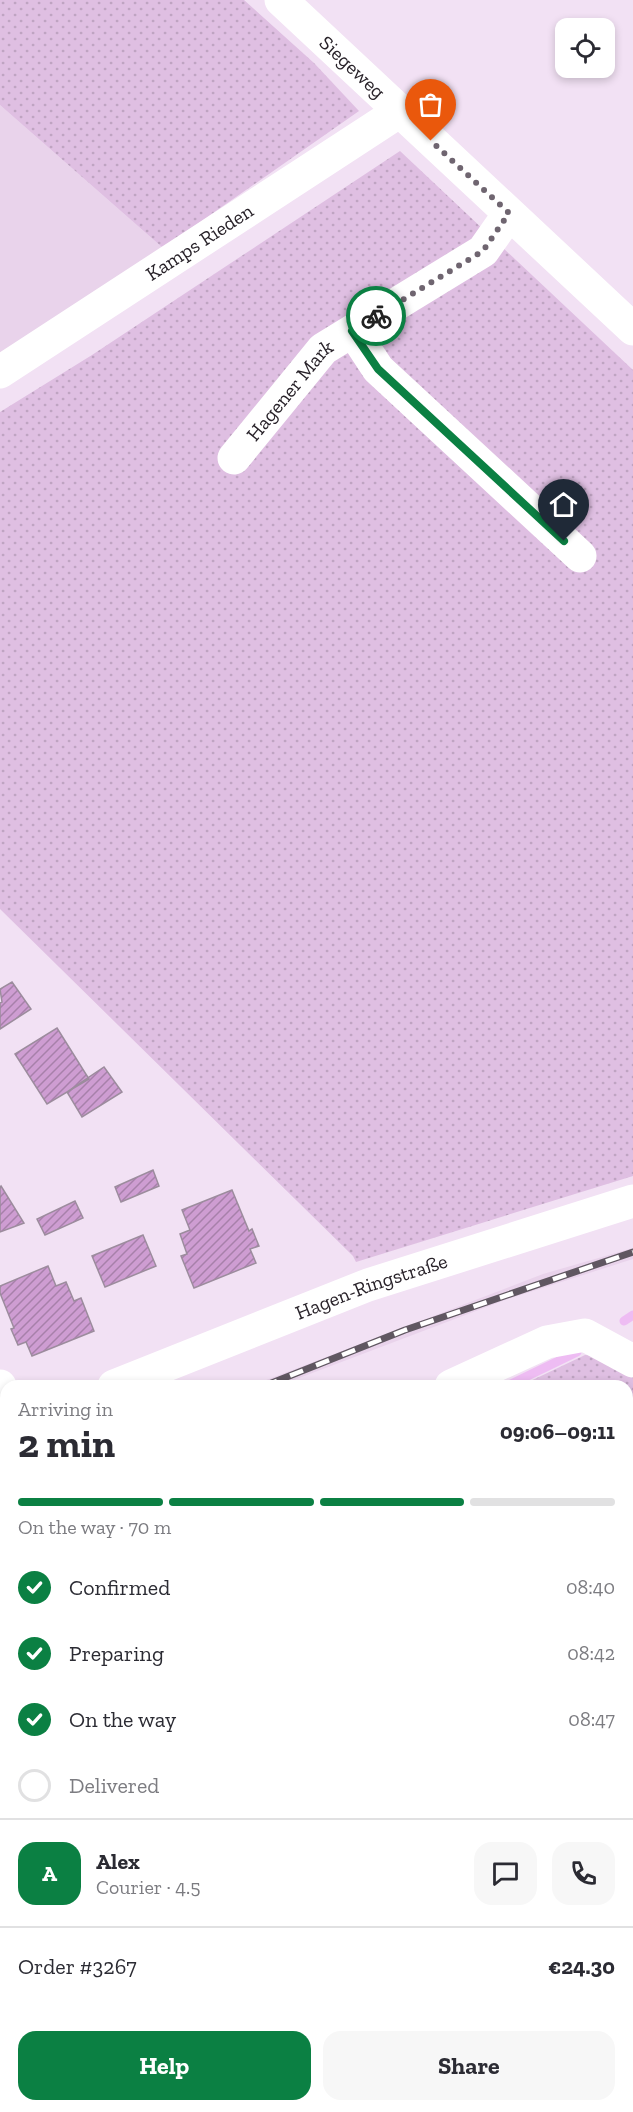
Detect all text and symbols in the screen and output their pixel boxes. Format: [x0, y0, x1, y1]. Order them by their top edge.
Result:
map controls [555, 18, 615, 78]
button: locate [555, 18, 615, 78]
street label: Siegeweg [315, 30, 391, 103]
pin [405, 79, 456, 141]
icon: bag [414, 88, 447, 121]
street label: Kamps Rieden [141, 198, 258, 286]
courier [346, 286, 406, 346]
icon: bike [360, 300, 393, 333]
street label: Hagener Mark [241, 334, 338, 446]
pin [538, 479, 589, 541]
icon: home [547, 488, 580, 521]
street label: Hagen-Ringstraße [292, 1249, 450, 1325]
text: Arriving in [18, 1397, 113, 1421]
text: 09:06–09:11 [500, 1418, 615, 1445]
text: 2 min [18, 1420, 115, 1467]
text: On the way · 70 m [18, 1515, 171, 1539]
icon: check [18, 1571, 51, 1604]
text: Confirmed [69, 1574, 170, 1601]
text: 08:40 [566, 1575, 615, 1599]
icon: check [18, 1637, 51, 1670]
text: Preparing [69, 1640, 164, 1667]
text: 08:42 [567, 1641, 615, 1665]
icon: check [18, 1703, 51, 1736]
text: On the way [69, 1706, 176, 1733]
text: 08:47 [568, 1707, 615, 1731]
text: Delivered [69, 1772, 159, 1799]
button: chat [474, 1842, 537, 1905]
button: phone [552, 1842, 615, 1905]
text: Alex [96, 1848, 140, 1875]
text: A [42, 1860, 57, 1887]
text: Courier · 4.5 [96, 1875, 201, 1899]
text: Order #3267 [18, 1953, 137, 1980]
text: €24.30 [548, 1953, 615, 1980]
button: Help [18, 2031, 311, 2100]
button: Share [323, 2031, 615, 2100]

